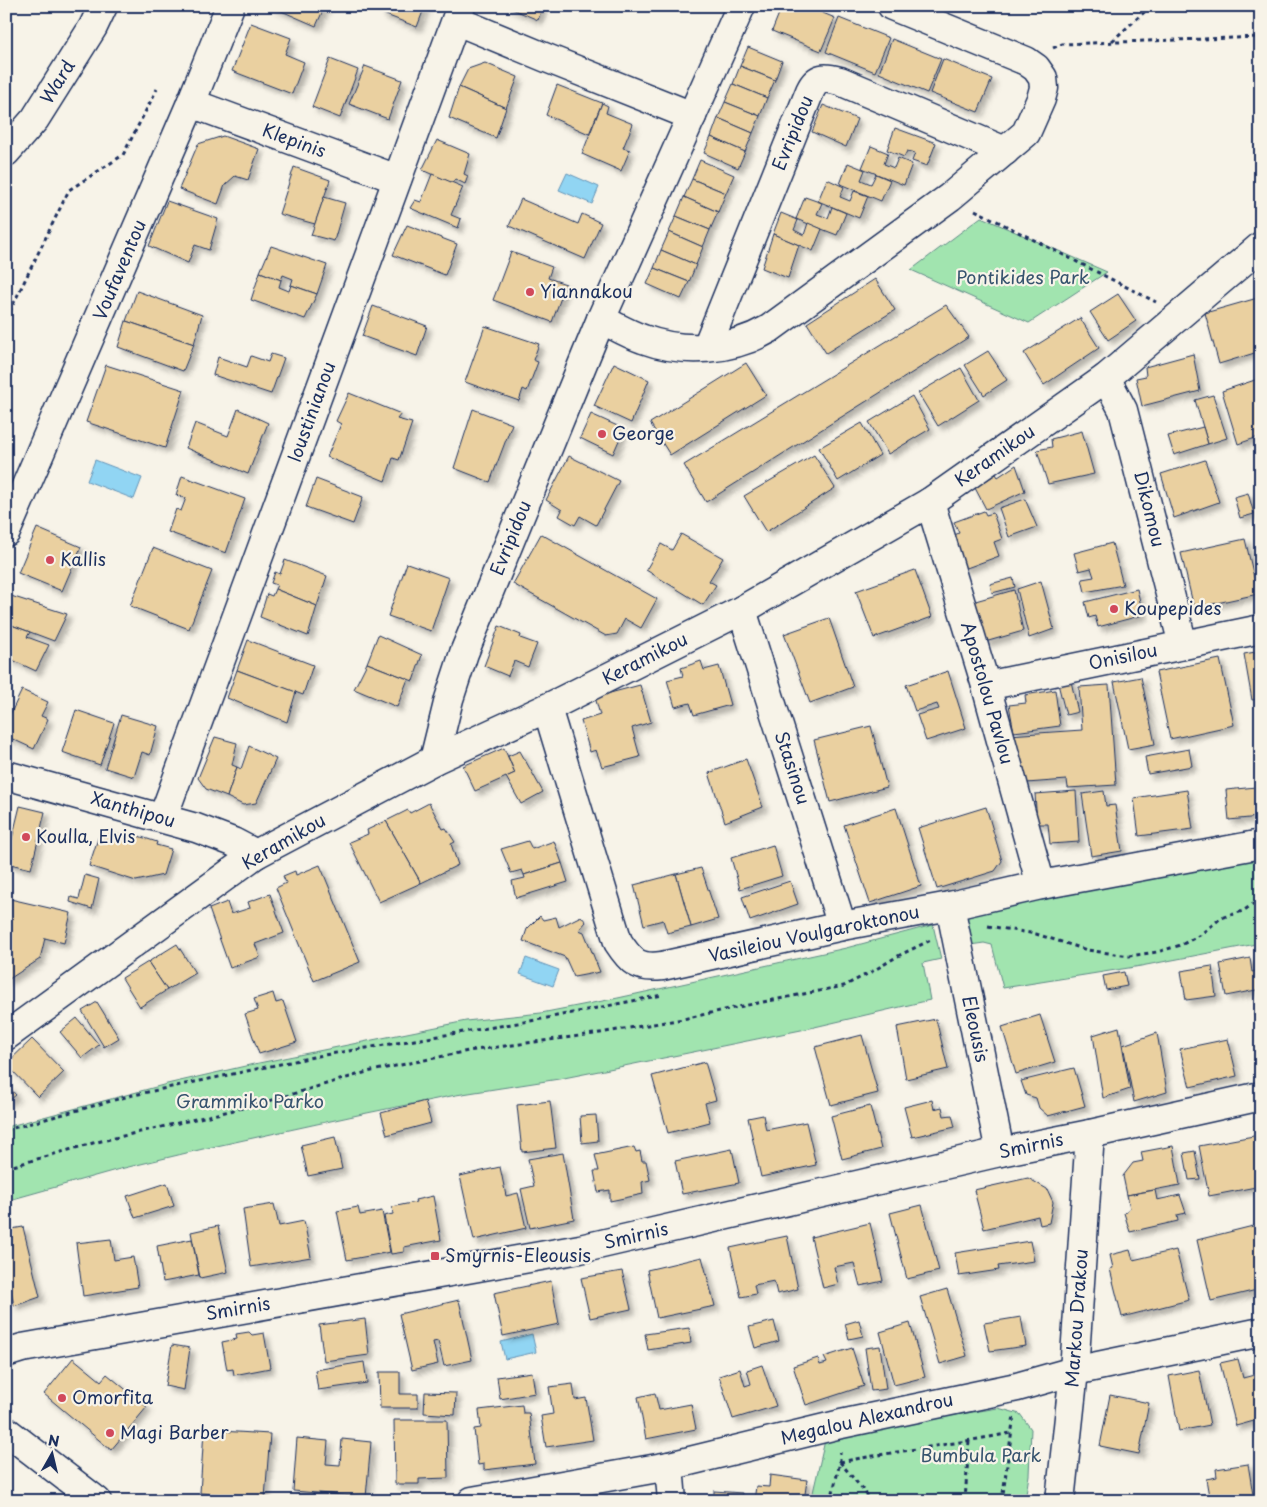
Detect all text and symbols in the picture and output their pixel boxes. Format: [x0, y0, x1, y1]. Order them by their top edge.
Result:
street label: Ward [33, 54, 81, 108]
street label: Evripidou [764, 91, 819, 174]
street label: Klepinis [259, 116, 330, 164]
street label: Voufaventou [85, 215, 152, 324]
park label: Pontikides Park [956, 263, 1090, 290]
place label: Yiannakou [540, 277, 633, 304]
marker: Yiannakou [524, 286, 536, 298]
street label: Ioustinianou [280, 357, 341, 466]
street label: Keramikou [948, 417, 1040, 492]
place label: George [612, 419, 674, 446]
marker: George [596, 428, 608, 440]
street label: Dikomou [1128, 468, 1173, 550]
street label: Evripidou [482, 496, 537, 579]
place label: Kallis [60, 545, 106, 572]
marker: Kallis [44, 554, 56, 566]
place label: Koupepides [1124, 594, 1222, 621]
marker: Koupepides [1108, 603, 1120, 615]
street label: Apostolou Pavlou [955, 618, 1022, 767]
street label: Keramikou [597, 625, 692, 691]
street label: Onisilou [1086, 635, 1160, 676]
street label: Stasinou [769, 727, 818, 808]
street label: Xanthipou [88, 784, 179, 833]
street label: Keramikou [236, 806, 330, 876]
place label: Koulla, Elvis [36, 822, 136, 849]
marker: Koulla, Elvis [20, 831, 32, 843]
street label: Vasileiou Voulgaroktonou [706, 897, 922, 968]
street label: Eleousis [956, 993, 997, 1064]
park label: Grammiko Parko [176, 1087, 324, 1114]
street label: Smirnis [996, 1125, 1065, 1165]
street label: Smirnis [601, 1214, 671, 1255]
place label: Smyrnis-Eleousis [445, 1241, 591, 1268]
street label: Markou Drakou [1057, 1248, 1094, 1388]
marker: Smyrnis-Eleousis [429, 1250, 441, 1262]
street label: Smirnis [203, 1289, 272, 1326]
place label: Omorfita [72, 1383, 154, 1410]
street label: Megalou Alexandrou [778, 1385, 956, 1451]
marker: Omorfita [56, 1392, 68, 1404]
place label: Magi Barber [120, 1418, 229, 1445]
marker: Magi Barber [104, 1427, 116, 1439]
text: N [47, 1429, 61, 1452]
north arrow [28, 1430, 78, 1480]
park label: Bumbula Park [920, 1441, 1042, 1468]

